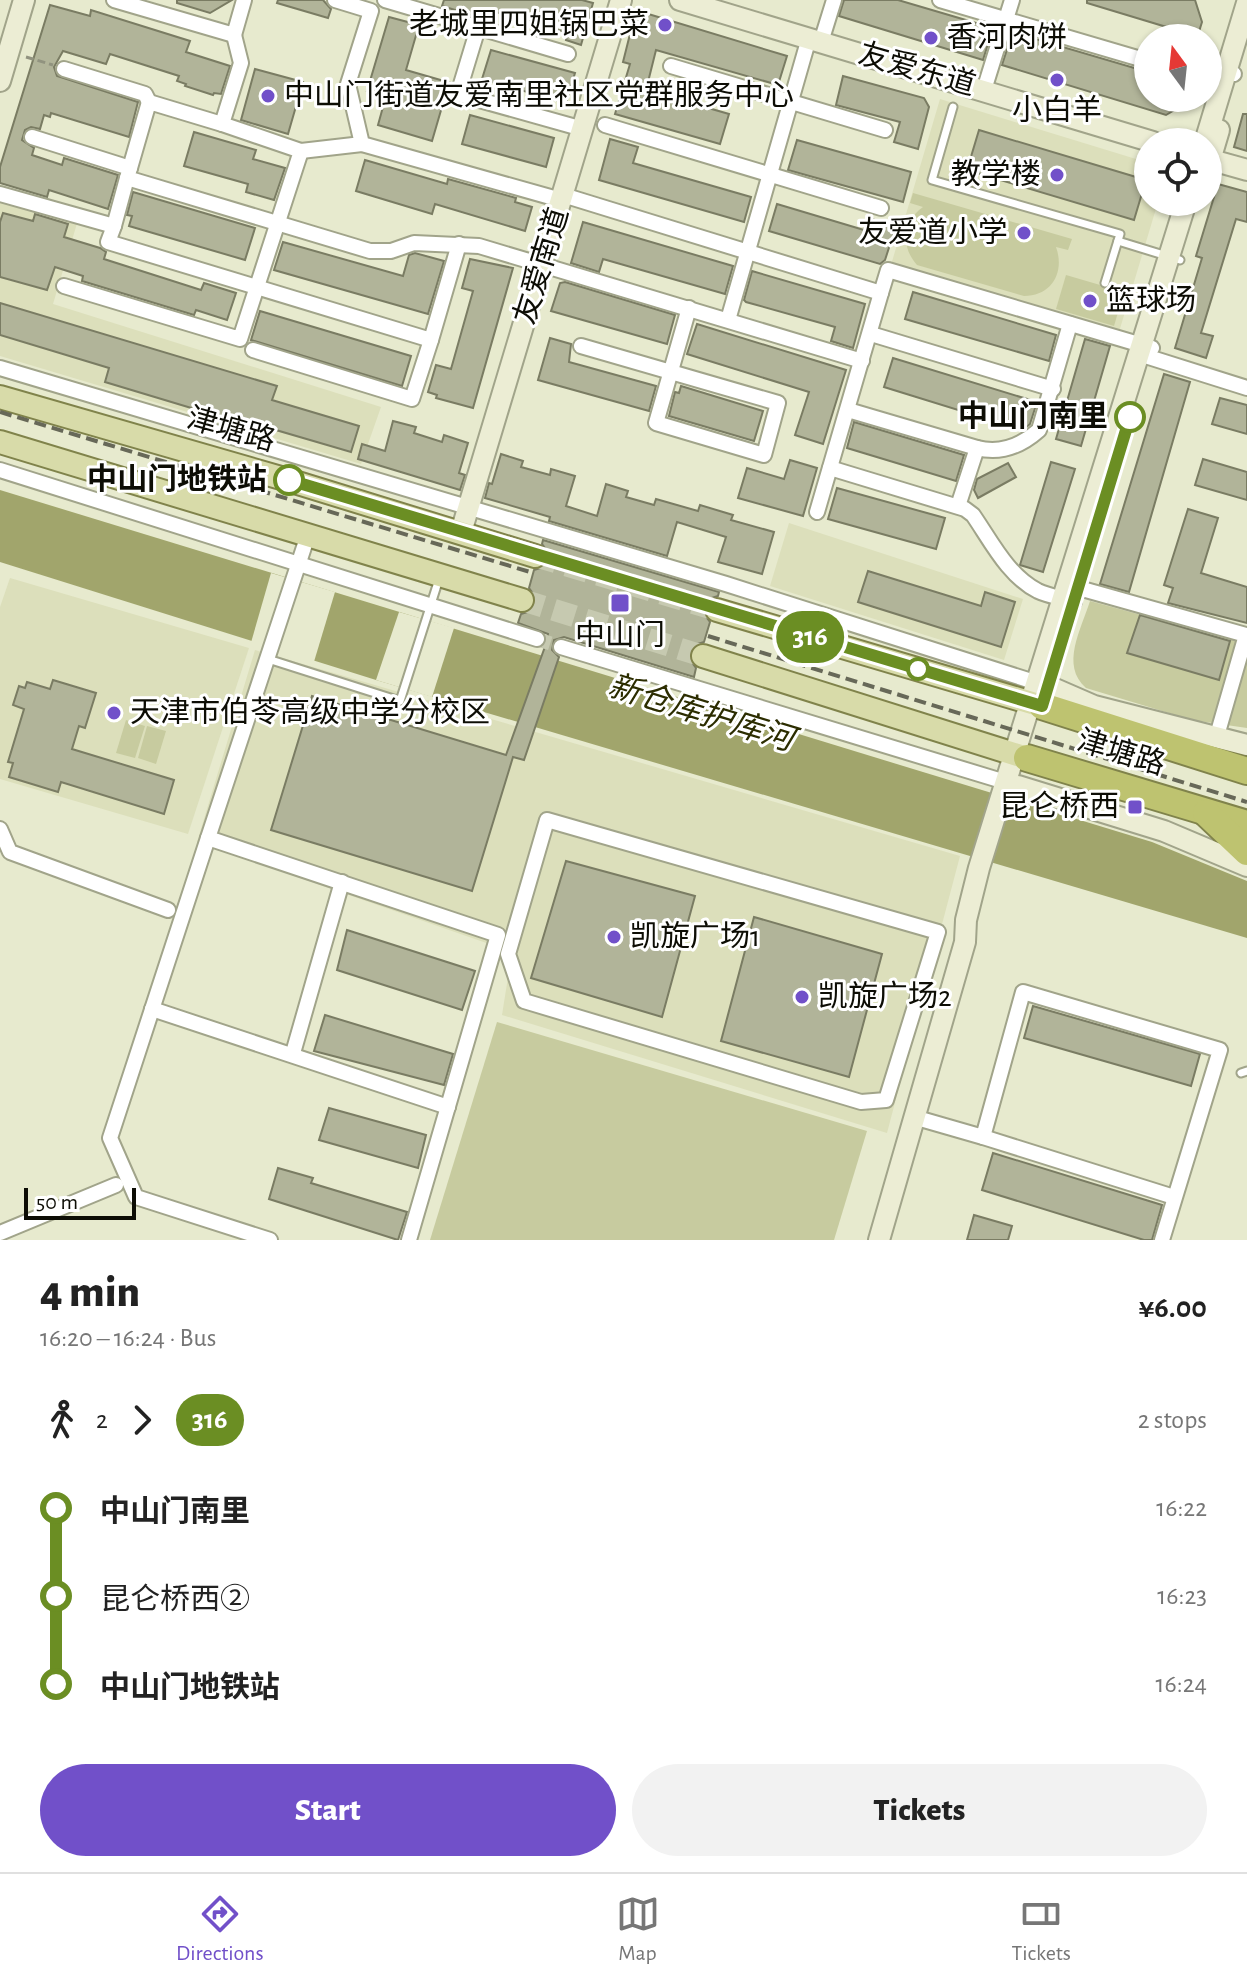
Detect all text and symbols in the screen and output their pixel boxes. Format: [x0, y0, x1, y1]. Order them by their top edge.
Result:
place label: 老城里四姐锅巴菜 [409, 8, 649, 40]
marker: 老城里四姐锅巴菜 [656, 16, 674, 34]
place label: 香河肉饼 [947, 21, 1067, 53]
north arrow [1134, 24, 1222, 112]
map controls [1134, 24, 1222, 216]
marker: 香河肉饼 [922, 29, 940, 47]
street label: 友爱东道 [855, 37, 979, 101]
marker: 小白羊 [1048, 71, 1066, 89]
place label: 中山门街道友爱南里社区党群服务中心 [284, 79, 794, 111]
marker: 中山门街道友爱南里社区党群服务中心 [259, 87, 277, 105]
place label: 小白羊 [1012, 94, 1102, 126]
button: locate [1134, 128, 1222, 216]
place label: 教学楼 [951, 158, 1041, 190]
marker: 教学楼 [1048, 166, 1066, 184]
street label: 友爱南道 [508, 204, 574, 328]
place label: 友爱道小学 [858, 216, 1008, 248]
marker: 友爱道小学 [1015, 224, 1033, 242]
place label: 篮球场 [1106, 284, 1196, 316]
marker: 篮球场 [1081, 292, 1099, 310]
place label: 中山门南里 [958, 400, 1108, 432]
street label: 津塘路 [184, 401, 279, 457]
marker: 中山门南里 [1115, 402, 1145, 432]
place label: 中山门地铁站 [87, 463, 267, 495]
marker: 中山门地铁站 [274, 465, 304, 495]
marker: 中山门 [609, 592, 631, 614]
line badge: 316 [764, 611, 856, 663]
place label: 中山门 [575, 619, 665, 651]
text: 316 [792, 623, 828, 651]
unlabelled marker [907, 658, 929, 680]
water label: 新仓库护库河 [605, 669, 804, 758]
place label: 天津市伯苓高级中学分校区 [130, 696, 490, 728]
marker: 天津市伯苓高级中学分校区 [105, 704, 123, 722]
street label: 津塘路 [1074, 724, 1169, 781]
place label: 昆仑桥西 [999, 790, 1119, 822]
marker: 昆仑桥西 [1126, 798, 1144, 816]
place label: 凯旋广场1 [630, 920, 760, 952]
marker: 凯旋广场1 [605, 928, 623, 946]
place label: 凯旋广场2 [818, 980, 952, 1012]
marker: 凯旋广场2 [793, 988, 811, 1006]
scale bar [24, 1184, 136, 1220]
text: 50 m [36, 1191, 78, 1213]
text: 4 min [40, 1271, 140, 1315]
text: ¥6.00 [1139, 1293, 1207, 1323]
text: 16:20 – 16:24 · Bus [40, 1325, 216, 1351]
icon: walk [40, 1398, 84, 1442]
icon: forward [120, 1398, 164, 1442]
text: 316 [192, 1406, 228, 1434]
text: 2 [96, 1407, 108, 1433]
text: 2 stops [1138, 1407, 1207, 1433]
text: 16:22 [1156, 1495, 1207, 1521]
text: 中山门南里 [100, 1497, 250, 1527]
text: 16:23 [1157, 1583, 1207, 1609]
text: 昆仑桥西② [100, 1585, 250, 1615]
text: 16:24 [1156, 1671, 1207, 1697]
text: 中山门地铁站 [100, 1673, 280, 1703]
button: Start [40, 1764, 616, 1856]
button: Tickets [632, 1764, 1207, 1856]
tab: Directions [176, 1892, 264, 1966]
tab: Map [616, 1892, 660, 1966]
tab: Tickets [1011, 1892, 1071, 1966]

